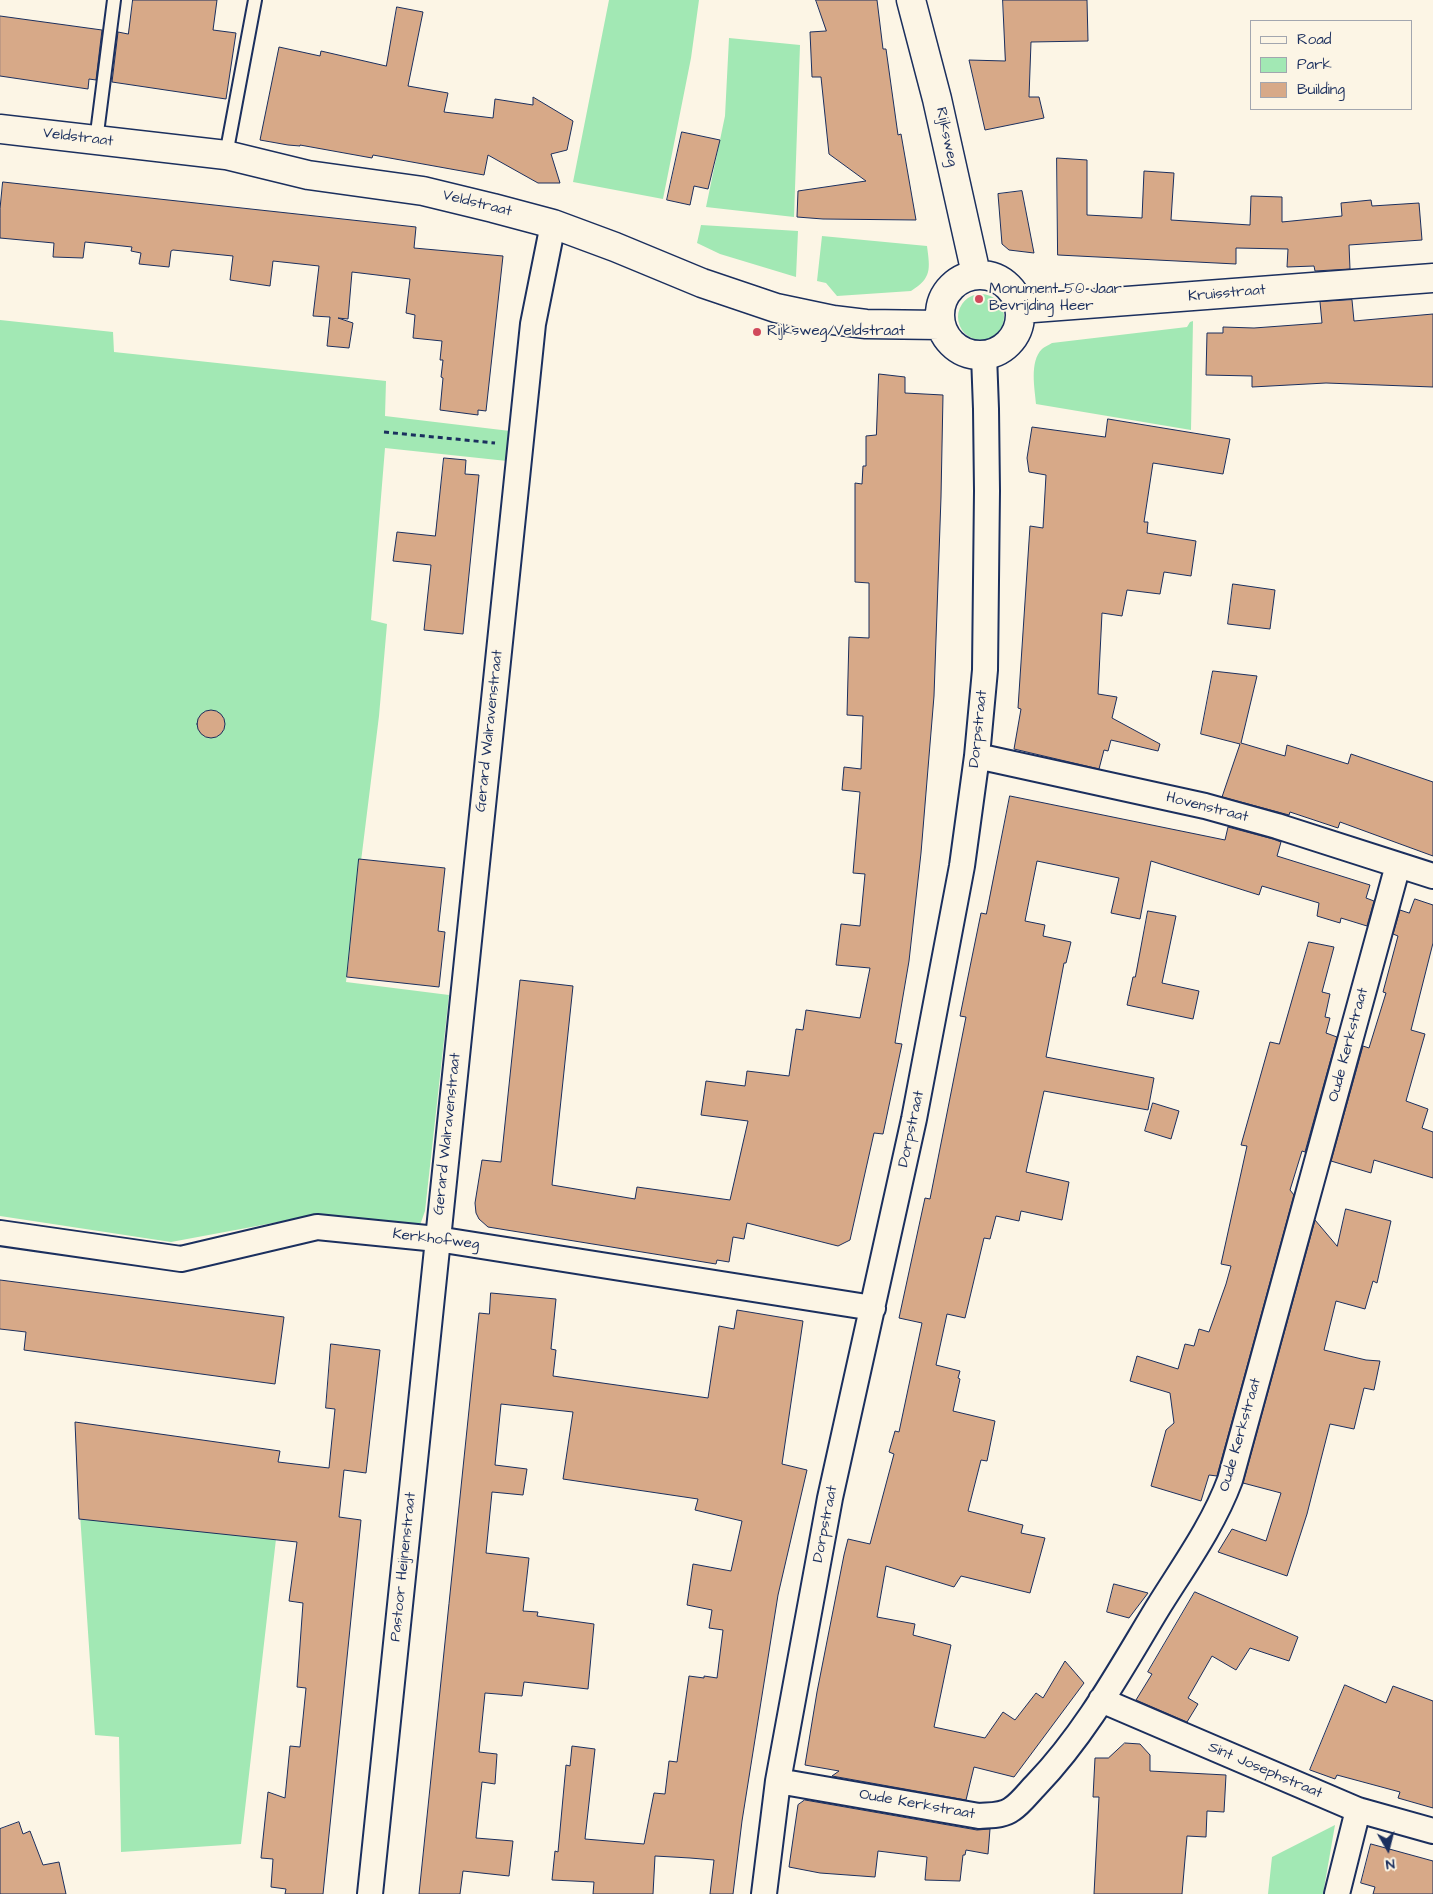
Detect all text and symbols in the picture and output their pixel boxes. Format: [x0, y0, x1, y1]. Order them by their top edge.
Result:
legend [1250, 20, 1413, 110]
text: Road [1297, 29, 1331, 50]
text: Park [1297, 54, 1332, 75]
text: Building [1297, 79, 1345, 100]
street label: Rijksweg [931, 106, 961, 168]
street label: Veldstraat [42, 125, 114, 151]
street label: Veldstraat [440, 187, 514, 221]
place label: Monument 50 Jaar Bevrijding Heer [989, 281, 1122, 316]
street label: Kruisstraat [1187, 282, 1267, 306]
marker: Monument 50 Jaar Bevrijding Heer [973, 293, 985, 305]
place label: Rijksweg/Veldstraat [767, 323, 905, 341]
marker: Rijksweg/Veldstraat [751, 326, 763, 338]
street label: Gerard Walravenstraat [473, 649, 507, 813]
street label: Dorpstraat [966, 689, 992, 769]
street label: Hovenstraat [1164, 789, 1250, 827]
street label: Oude Kerkstraat [1325, 986, 1373, 1104]
street label: Gerard Walravenstraat [431, 1052, 465, 1216]
street label: Dorpstraat [895, 1089, 929, 1169]
street label: Kerkhofweg [392, 1226, 480, 1254]
street label: Oude Kerkstraat [1216, 1376, 1266, 1494]
street label: Dorpstraat [810, 1484, 842, 1564]
street label: Pastoor Heijnenstraat [387, 1491, 421, 1643]
street label: Sint Josephstraat [1205, 1739, 1325, 1803]
street label: Oude Kerkstraat [858, 1786, 976, 1824]
north arrow [1363, 1824, 1413, 1874]
text: N [1384, 1853, 1396, 1874]

